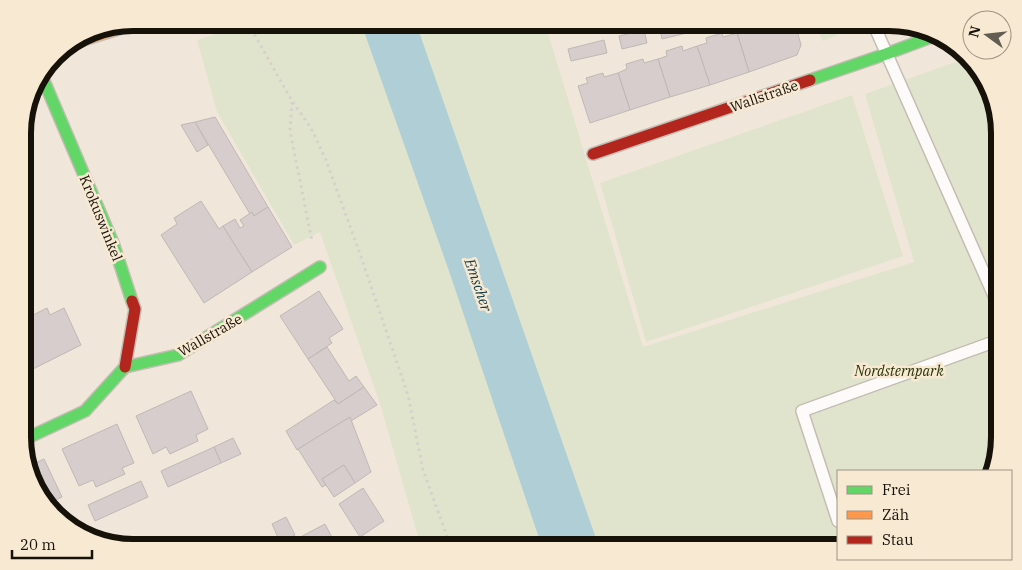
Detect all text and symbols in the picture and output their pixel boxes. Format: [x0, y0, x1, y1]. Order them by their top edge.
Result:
north arrow [962, 10, 1012, 60]
text: N [964, 24, 985, 39]
street label: Wallstraße [728, 76, 800, 116]
street label: Krokuswinkel [76, 172, 126, 264]
water label: Emscher [460, 255, 497, 314]
street label: Wallstraße [175, 310, 245, 360]
park label: Nordsternpark [853, 362, 944, 380]
legend [837, 470, 1012, 560]
text: Frei [882, 480, 911, 499]
text: Zäh [882, 505, 909, 524]
scale bar [12, 528, 92, 560]
text: Stau [882, 530, 914, 549]
text: 20 m [20, 535, 56, 554]

